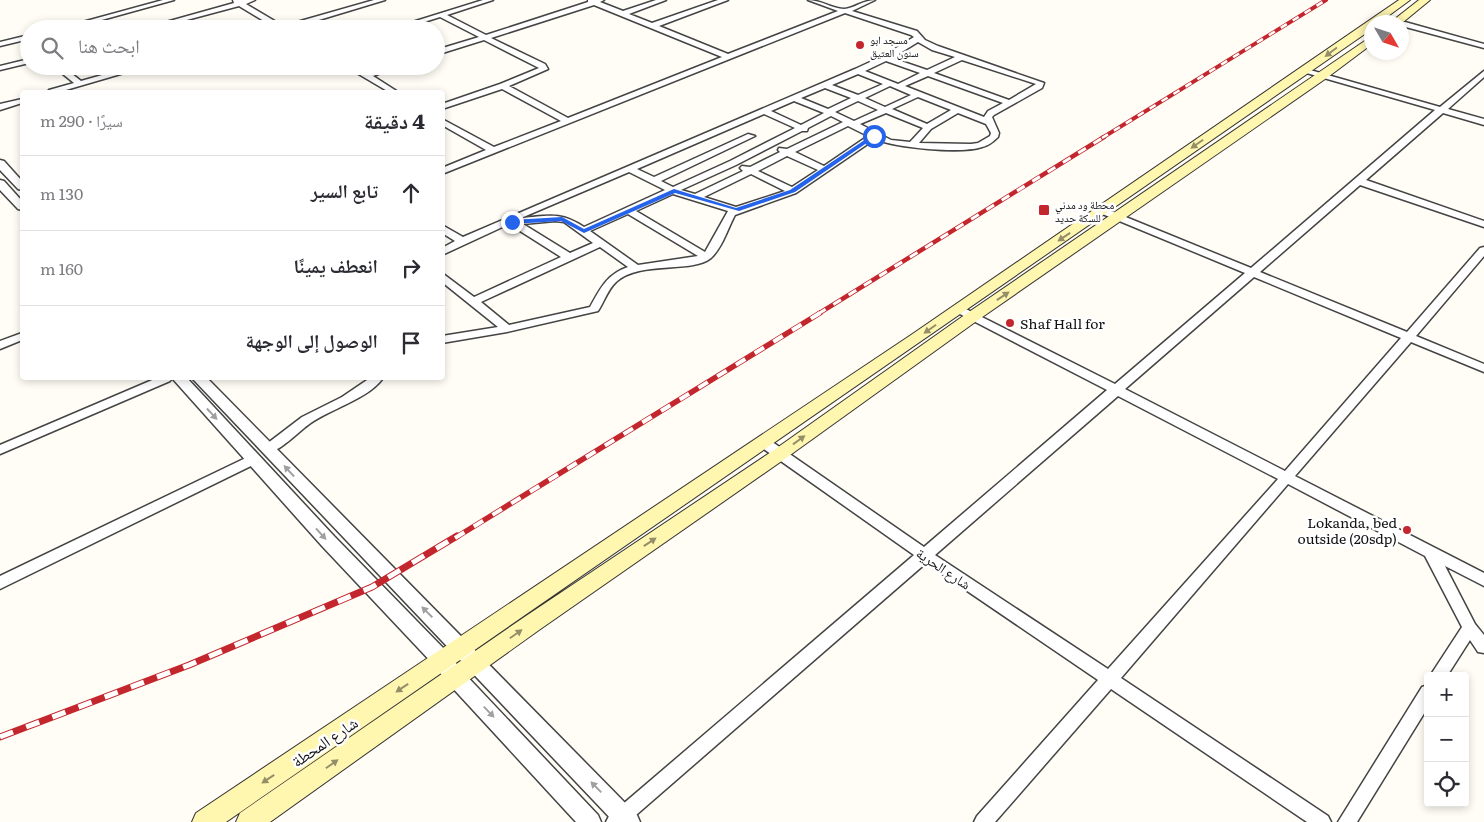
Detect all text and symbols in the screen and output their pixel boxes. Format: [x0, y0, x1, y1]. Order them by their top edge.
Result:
north arrow [1364, 15, 1409, 60]
search box [20, 20, 445, 75]
text: ابحث هنا [78, 31, 140, 59]
place label: مسجد ابو سنون العتيق [870, 31, 919, 60]
icon: search [38, 34, 66, 62]
marker: مسجد ابو سنون العتيق [854, 39, 866, 51]
one-way arrow [1325, 46, 1338, 57]
text: 4 دقيقة [364, 104, 425, 135]
text: سيرًا · 290 m [40, 108, 123, 132]
route start [863, 125, 886, 148]
one-way arrow [1191, 138, 1204, 149]
text: تابع السير [311, 176, 378, 204]
icon: ahead [397, 179, 425, 207]
text: 130 m [40, 181, 83, 205]
place label: محطة ود مدني للسكة حديد [1055, 196, 1114, 225]
marker: محطة ود مدني للسكة حديد [1037, 203, 1051, 217]
route end [501, 211, 524, 234]
one-way arrow [1058, 232, 1071, 242]
text: انعطف يمينًا [294, 251, 378, 279]
icon: right [397, 254, 425, 282]
text: 160 m [40, 256, 83, 280]
one-way arrow [996, 291, 1010, 301]
place label: Shaf Hall for [1020, 313, 1105, 333]
marker: Shaf Hall for [1004, 317, 1016, 329]
one-way arrow [924, 324, 937, 334]
text: الوصول إلى الوجهة [245, 326, 378, 354]
icon: arrive [397, 329, 425, 357]
one-way arrow [206, 407, 218, 419]
one-way arrow [792, 435, 805, 445]
one-way arrow [283, 465, 295, 477]
place label: Lokanda, bed outside (20sdp) [1298, 512, 1397, 548]
marker: Lokanda, bed outside (20sdp) [1401, 524, 1413, 536]
one-way arrow [316, 527, 327, 540]
one-way arrow [644, 538, 657, 547]
street label: شارع الحرية [912, 542, 975, 594]
one-way arrow [421, 606, 433, 618]
one-way arrow [509, 629, 523, 639]
map controls [1424, 672, 1469, 807]
button: + [1424, 672, 1469, 717]
one-way arrow [395, 683, 409, 693]
one-way arrow [483, 706, 495, 718]
street label: شارع المحطة [286, 710, 362, 772]
button: − [1424, 717, 1469, 762]
one-way arrow [325, 759, 339, 769]
button: locate [1424, 762, 1469, 807]
one-way arrow [261, 774, 274, 784]
one-way arrow [590, 781, 602, 793]

